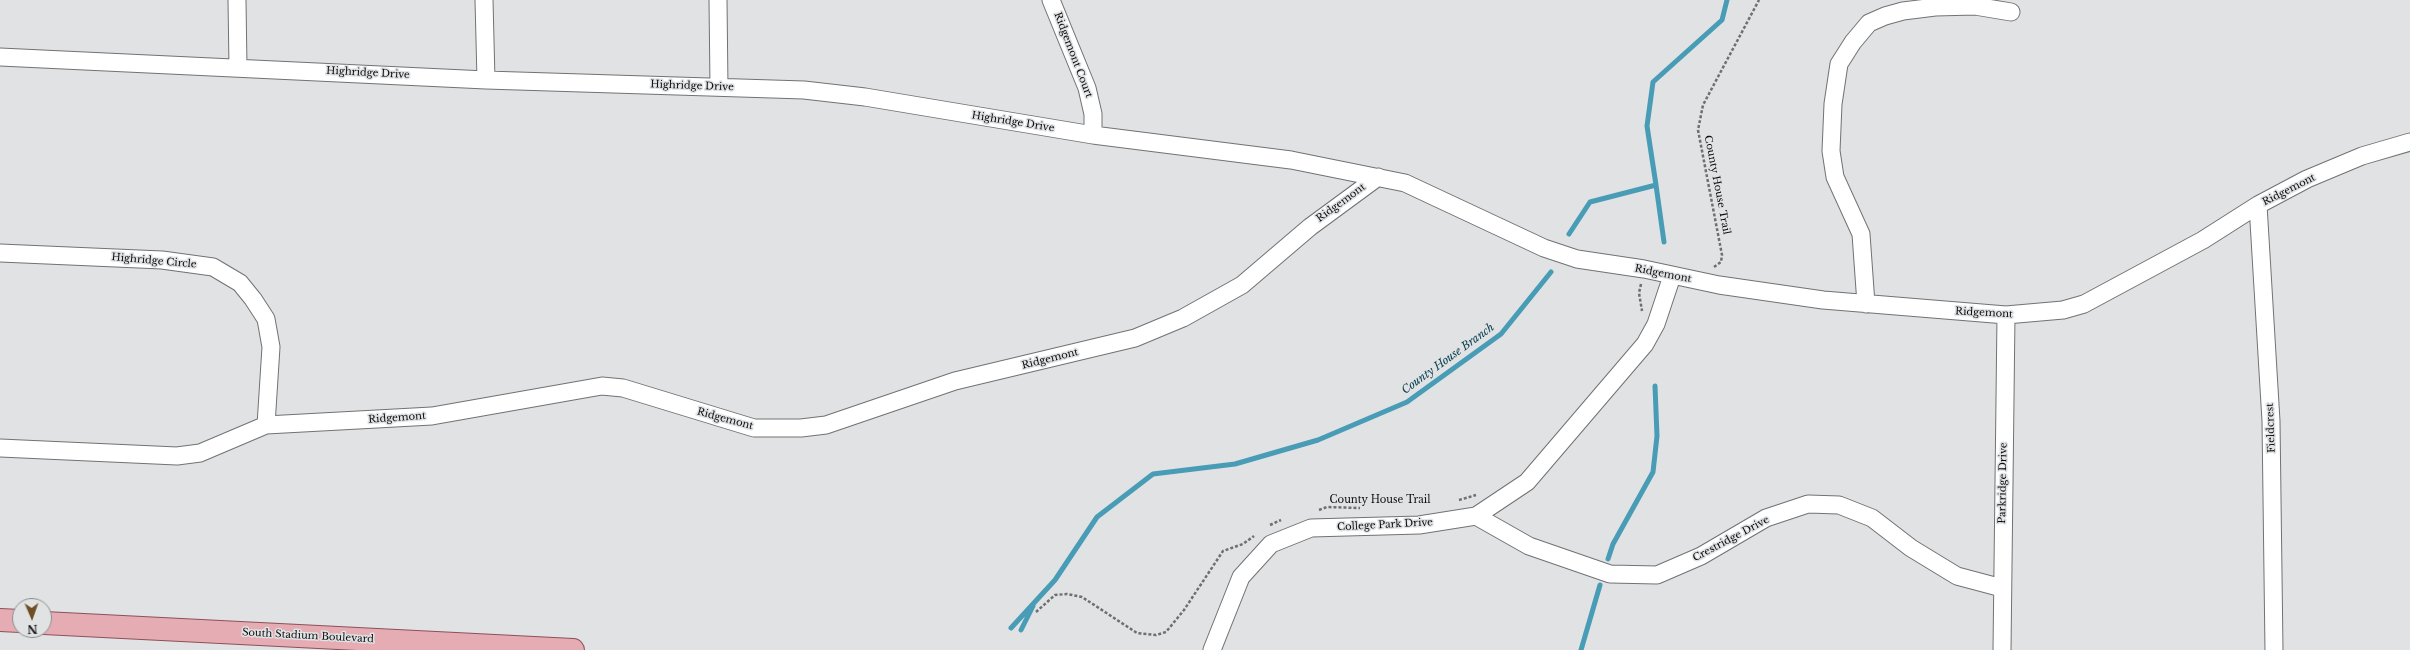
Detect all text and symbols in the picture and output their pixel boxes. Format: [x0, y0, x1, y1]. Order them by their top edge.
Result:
street label: Ridgemont Court [1051, 11, 1095, 99]
street label: Highridge Drive [326, 65, 410, 81]
street label: Highridge Drive [650, 79, 734, 93]
street label: Highridge Drive [971, 110, 1055, 134]
street label: County House Trail [1701, 134, 1733, 236]
street label: Ridgemont [2261, 172, 2317, 208]
street label: Ridgemont [1314, 181, 1368, 225]
street label: Highridge Circle [111, 251, 197, 271]
street label: Ridgemont [1634, 263, 1692, 285]
street label: Ridgemont [1955, 305, 2013, 321]
water label: County House Branch [1399, 321, 1497, 397]
street label: Ridgemont [1021, 346, 1079, 372]
street label: Fieldcrest [2264, 403, 2278, 453]
street label: Ridgemont [696, 406, 754, 432]
street label: Ridgemont [368, 410, 426, 426]
street label: Parkridge Drive [1996, 442, 2010, 524]
street label: County House Trail [1330, 494, 1430, 506]
street label: Crestridge Drive [1691, 514, 1771, 564]
street label: College Park Drive [1337, 516, 1433, 534]
north arrow [12, 598, 52, 638]
text: N [27, 622, 38, 636]
street label: South Stadium Boulevard [242, 627, 374, 645]

